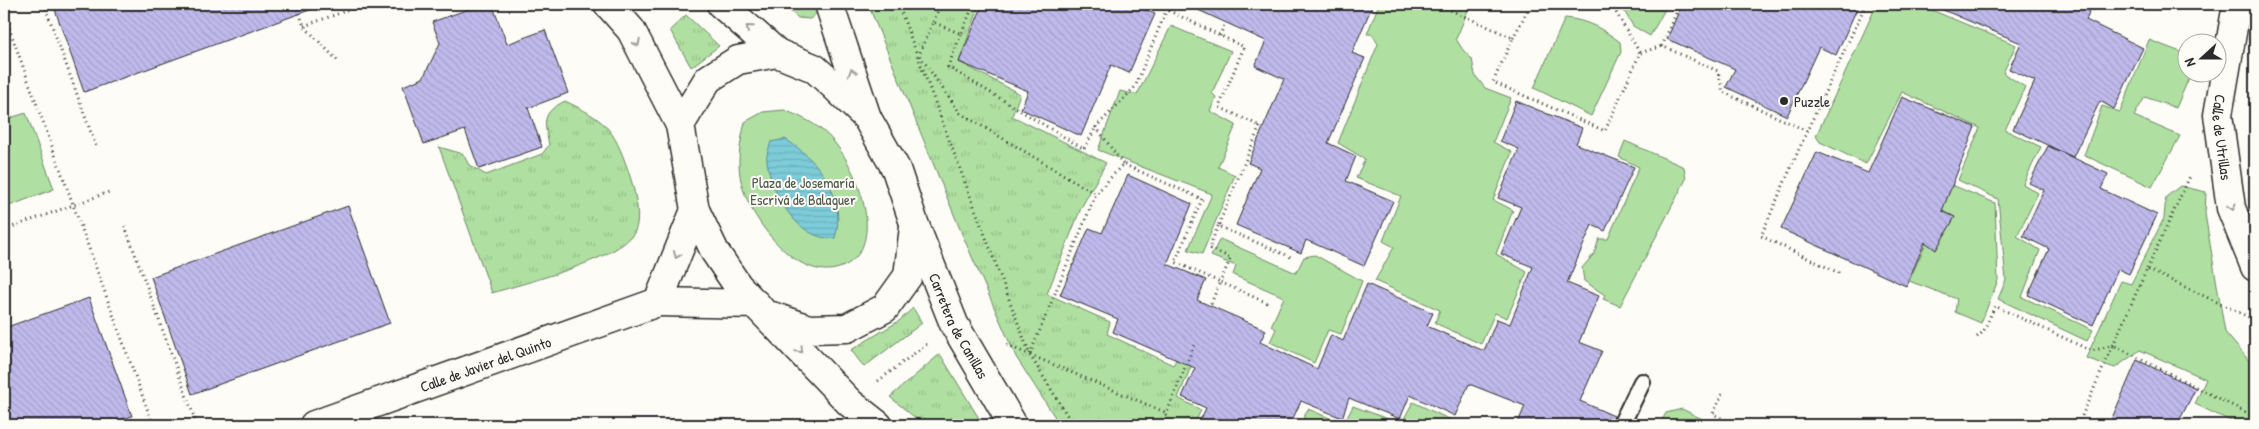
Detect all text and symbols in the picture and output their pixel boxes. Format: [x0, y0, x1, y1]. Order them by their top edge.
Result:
one-way arrow [745, 25, 754, 34]
north arrow [2176, 32, 2226, 82]
one-way arrow [631, 37, 641, 46]
text: N [2179, 55, 2200, 70]
one-way arrow [848, 68, 858, 77]
place label: Puzzle [1794, 91, 1830, 112]
street label: Calle de Utrillas [2208, 93, 2237, 181]
marker: Puzzle [1778, 95, 1790, 107]
park label: Plaza de Josemaría Escrivá de Balaguer [750, 172, 856, 210]
one-way arrow [2226, 203, 2237, 212]
one-way arrow [673, 250, 683, 259]
street label: Carretera de Canillas [924, 270, 994, 382]
street label: Calle de Javier del Quinto [417, 331, 554, 397]
one-way arrow [794, 344, 803, 353]

